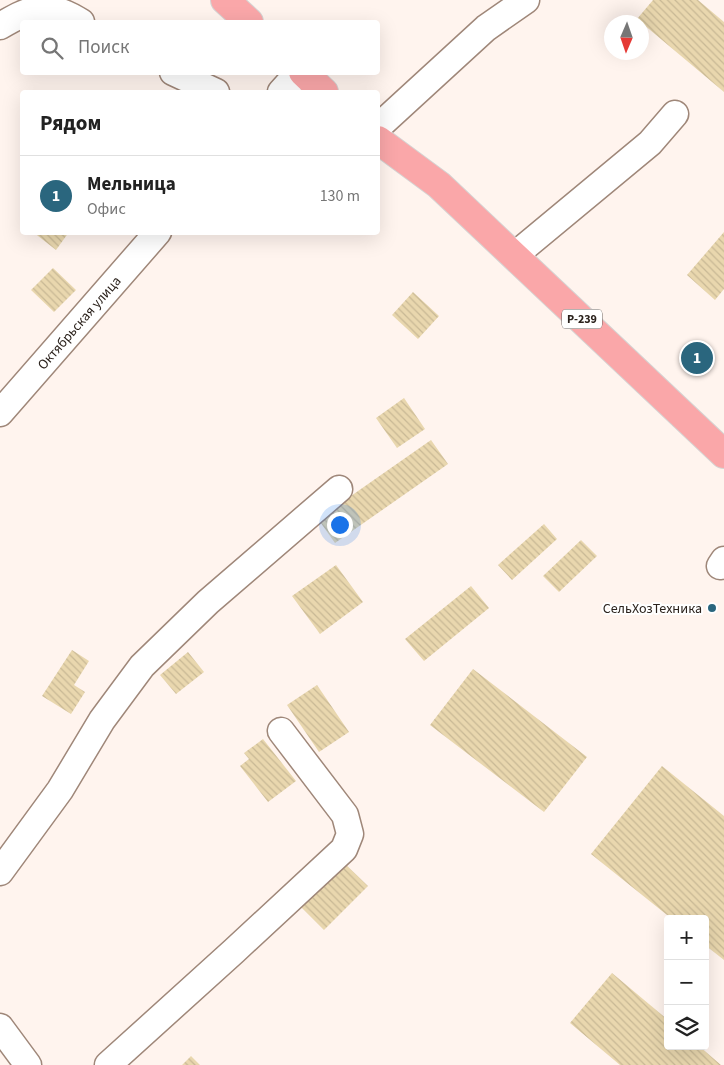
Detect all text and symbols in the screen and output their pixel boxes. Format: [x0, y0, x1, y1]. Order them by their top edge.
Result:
north arrow [604, 15, 649, 60]
search box [20, 20, 380, 75]
icon: search [38, 34, 66, 62]
text: Поиск [78, 34, 129, 61]
text: Рядом [40, 108, 101, 138]
text: Мельница [87, 171, 176, 198]
text: 1 [52, 185, 60, 207]
text: 130 m [320, 185, 360, 207]
text: Офис [87, 198, 126, 220]
street label: Октябрьская улица [33, 272, 126, 374]
road number: Р-239 [562, 310, 602, 328]
pin: 1 [681, 339, 713, 377]
your location [327, 512, 353, 538]
place label: СельХозТехника [603, 599, 702, 619]
marker: СельХозТехника [706, 602, 718, 614]
map controls [664, 915, 709, 1050]
button: + [664, 915, 709, 960]
button: − [664, 960, 709, 1005]
button: layers [664, 1005, 709, 1050]

